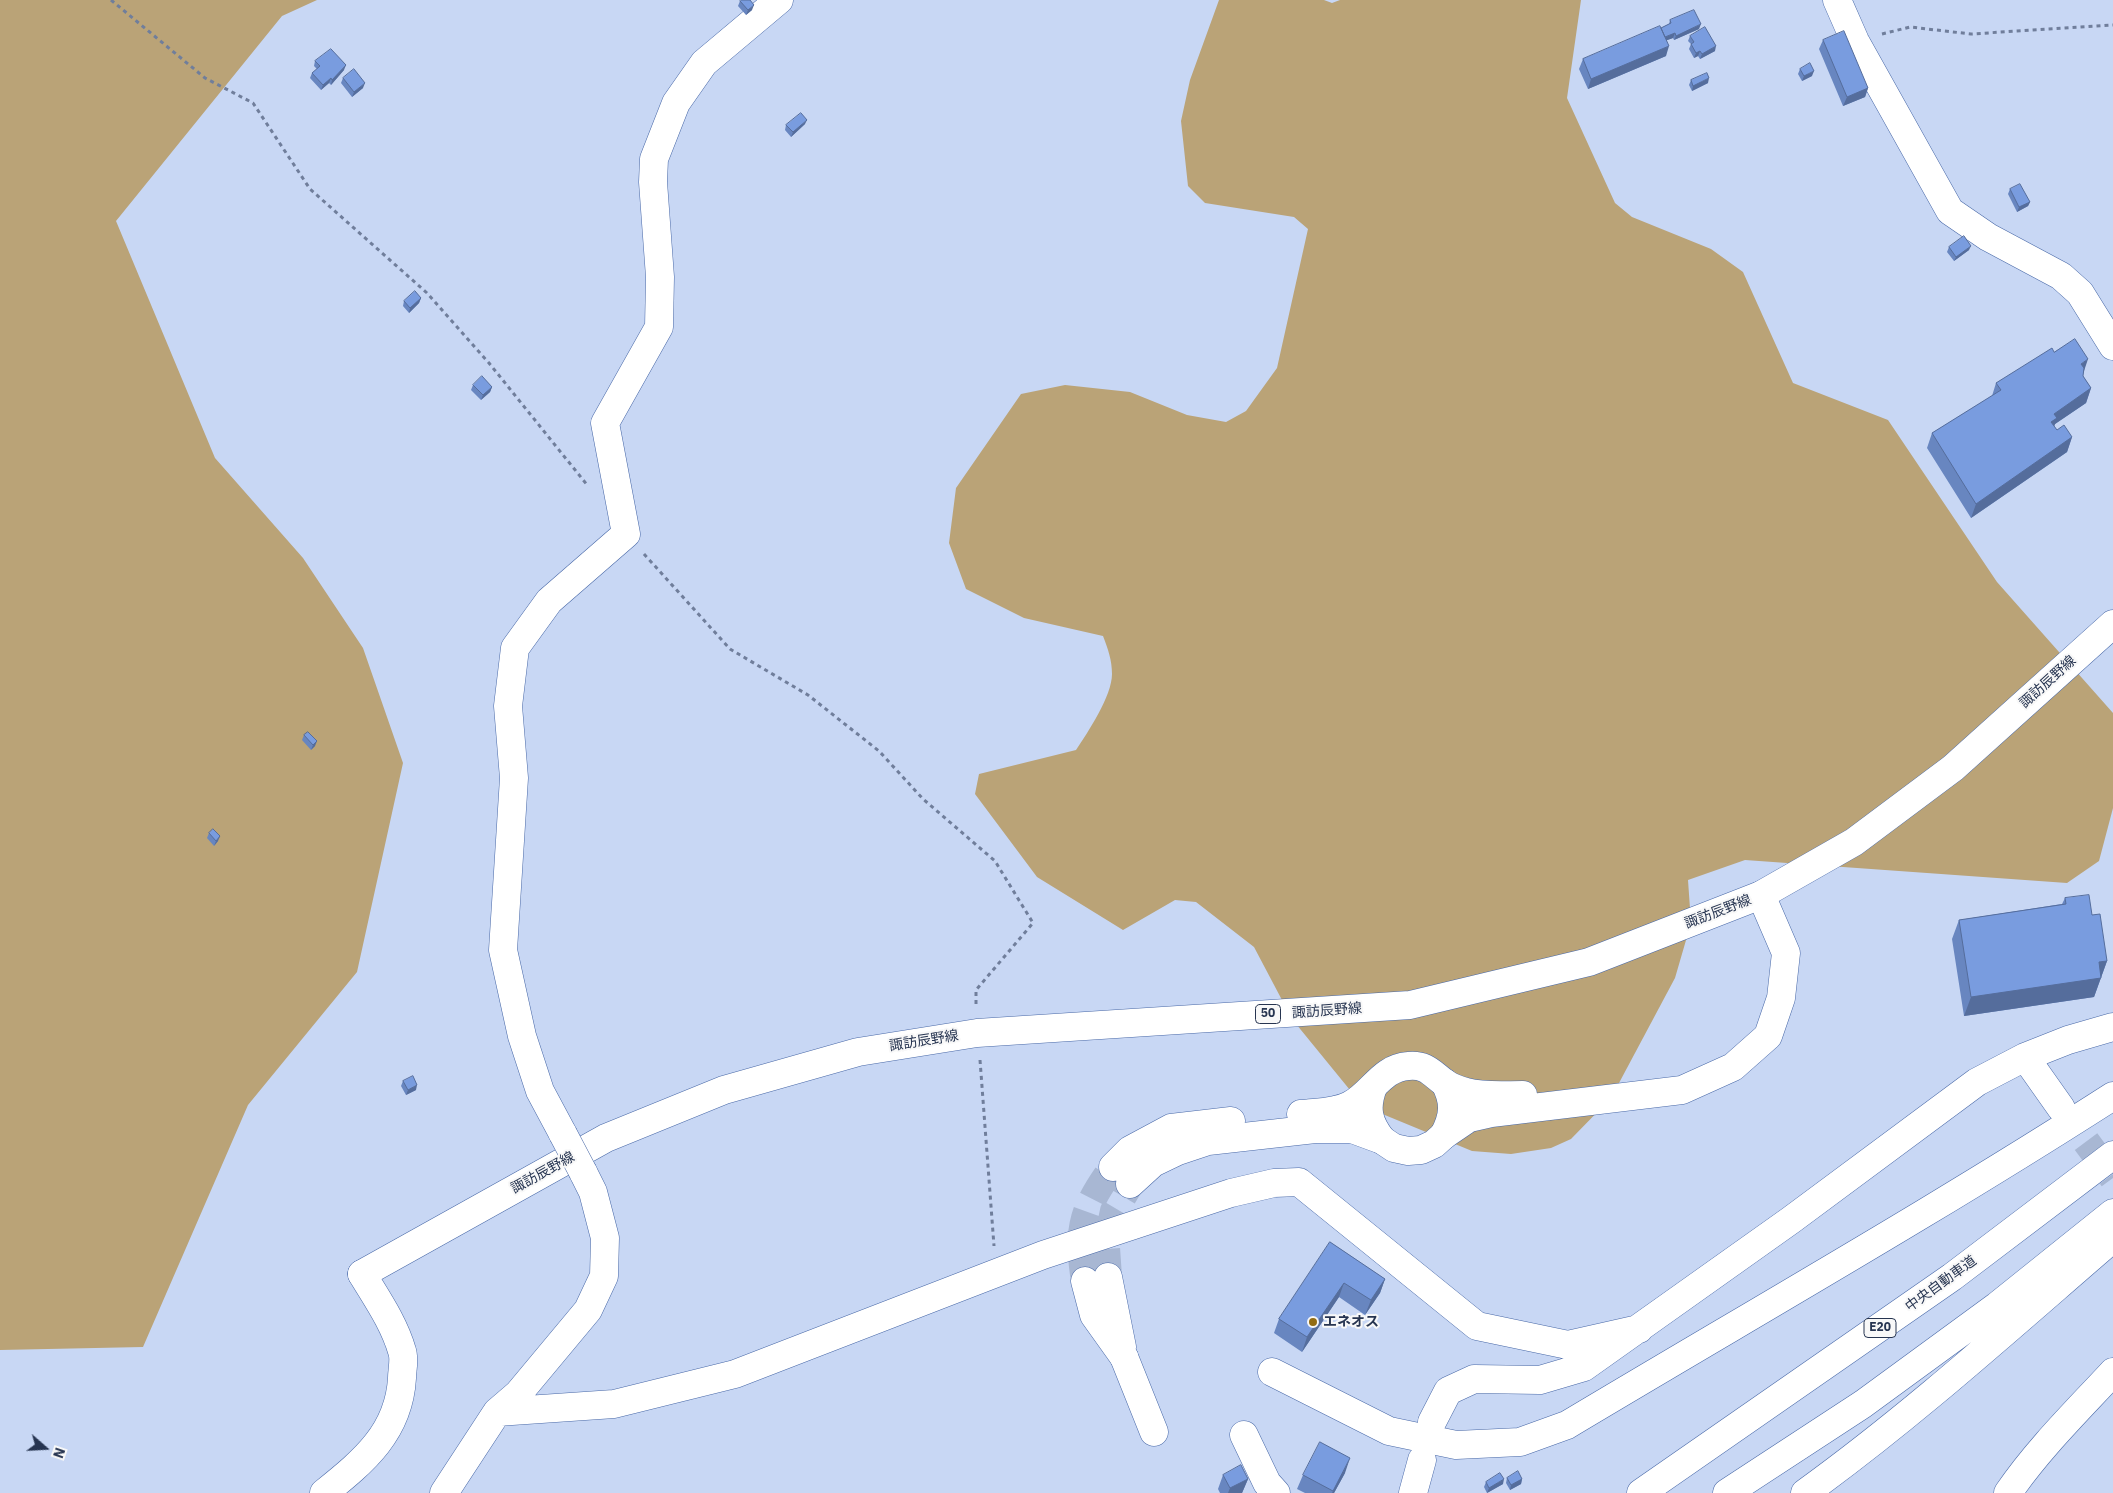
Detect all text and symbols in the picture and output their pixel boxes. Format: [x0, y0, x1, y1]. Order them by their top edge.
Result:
street label: 諏訪辰野線 [2016, 652, 2080, 712]
street label: 諏訪辰野線 [1682, 892, 1754, 932]
street label: 諏訪辰野線 [1291, 1000, 1363, 1022]
road number: 50 [1256, 1004, 1280, 1024]
street label: 諏訪辰野線 [888, 1027, 960, 1055]
street label: 諏訪辰野線 [508, 1149, 578, 1197]
street label: 中央自動車道 [1902, 1253, 1980, 1315]
place label: エネオス [1323, 1314, 1379, 1330]
marker: エネオス [1307, 1316, 1319, 1328]
road number: E20 [1864, 1319, 1896, 1338]
north arrow [20, 1423, 70, 1473]
text: N [49, 1445, 69, 1461]

